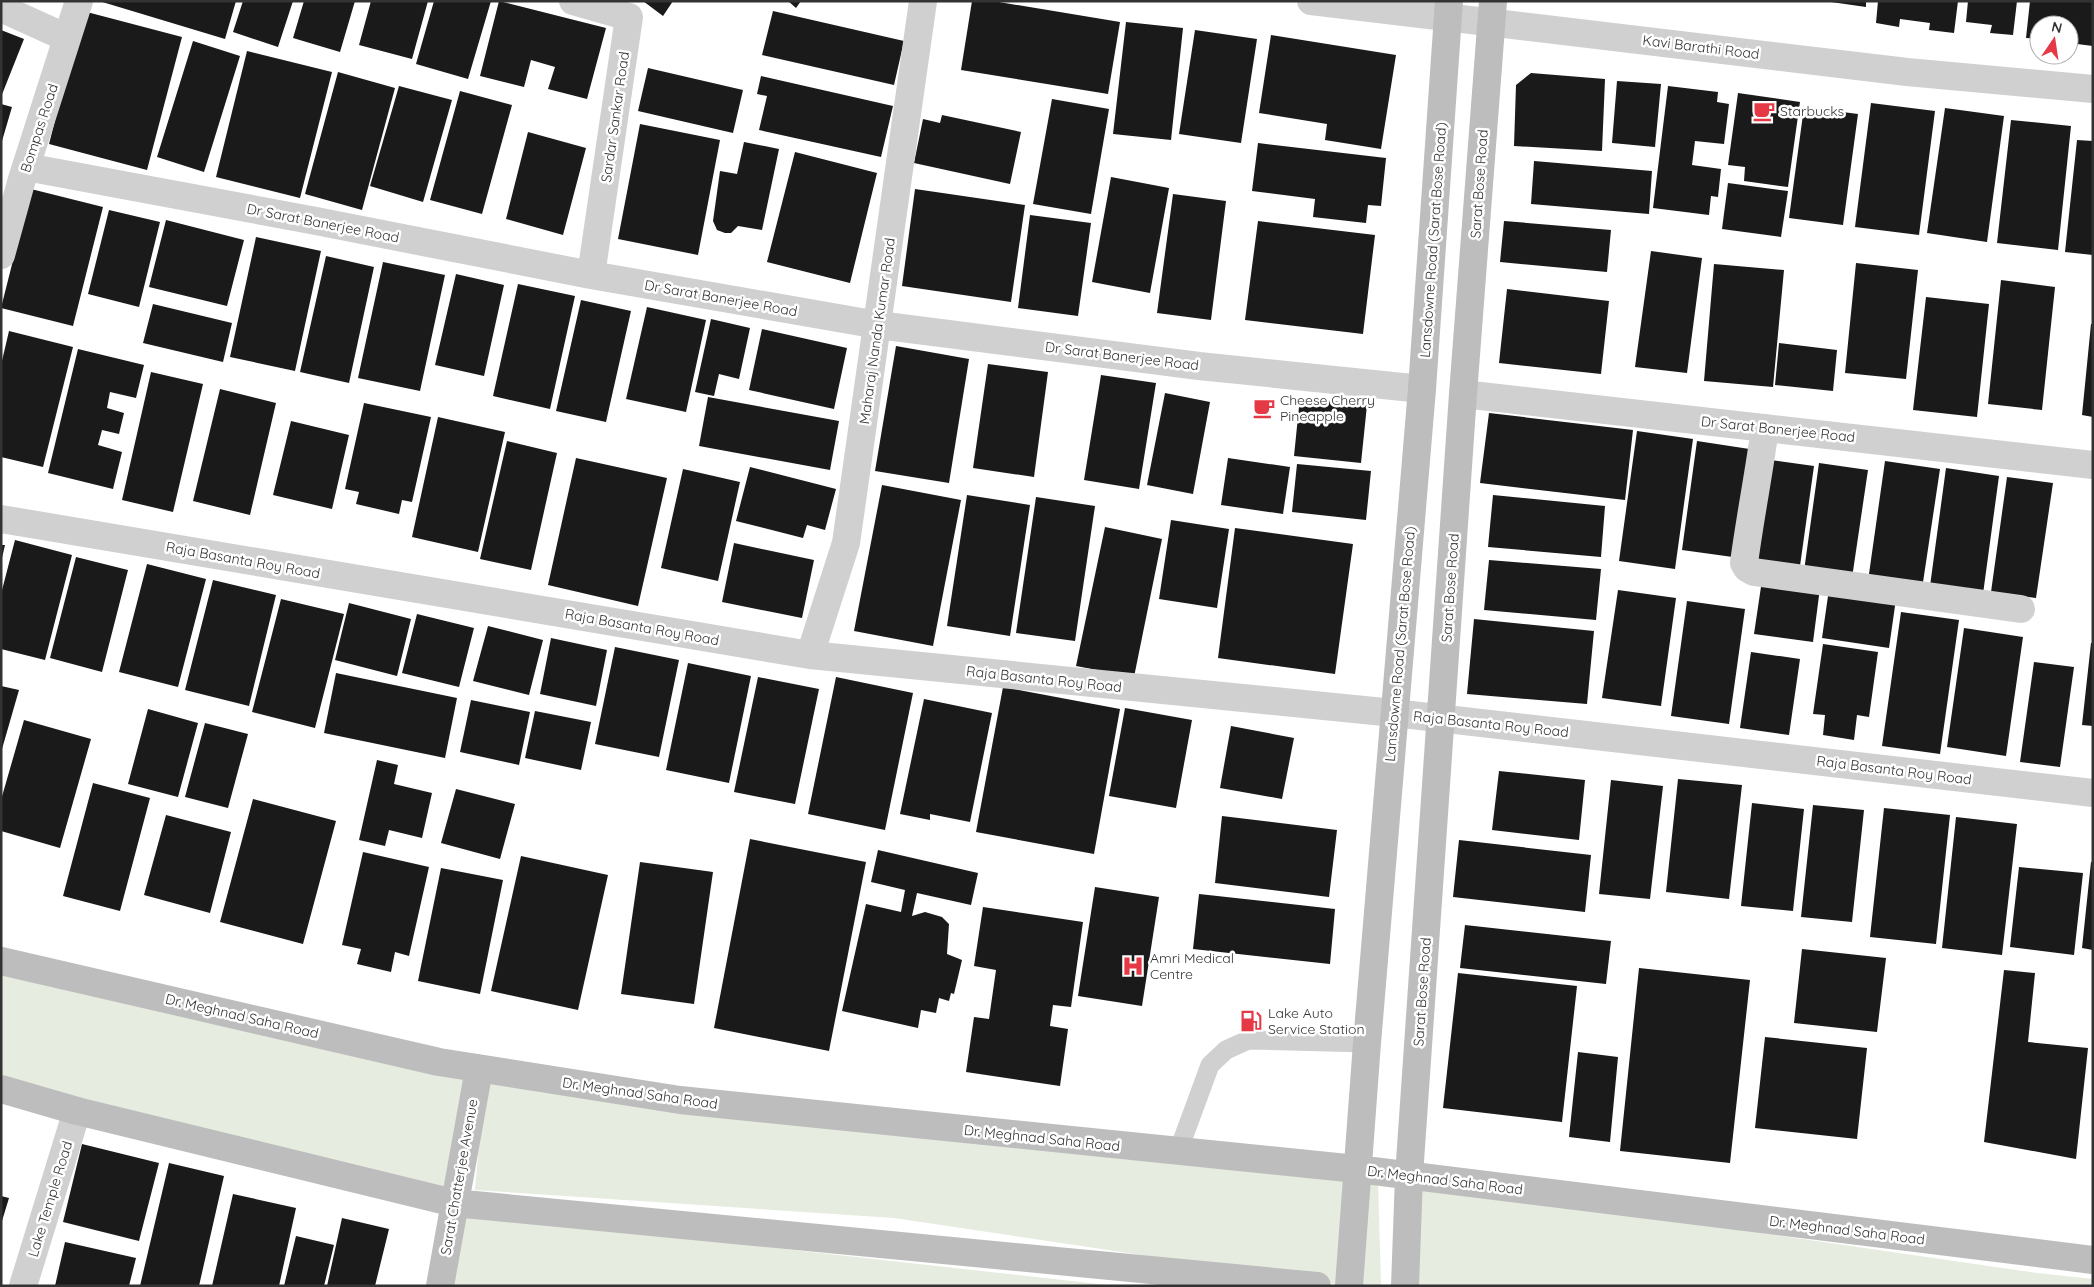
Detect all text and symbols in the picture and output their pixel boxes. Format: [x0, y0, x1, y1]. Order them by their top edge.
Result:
north arrow [2029, 15, 2079, 65]
text: N [2050, 17, 2064, 37]
street label: Kavi Barathi Road [1642, 31, 1760, 63]
street label: Sardar Sankar Road [597, 50, 633, 184]
street label: Bompas Road [16, 81, 62, 175]
cafe icon: Starbucks [1751, 98, 1777, 124]
place label: Starbucks [1780, 102, 1844, 120]
street label: Lansdowne Road (Sarat Bose Road) [1416, 122, 1450, 358]
street label: Sarat Bose Road [1466, 129, 1492, 239]
street label: Dr Sarat Banerjee Road [245, 199, 401, 247]
street label: Maharaj Nanda Kumar Road [855, 237, 899, 425]
street label: Dr Sarat Banerjee Road [643, 276, 799, 320]
street label: Dr Sarat Banerjee Road [1044, 338, 1200, 374]
place label: Cheese Cherry Pineapple [1280, 391, 1375, 425]
cafe icon: Cheese Cherry Pineapple [1251, 395, 1277, 421]
street label: Dr Sarat Banerjee Road [1700, 412, 1856, 446]
street label: Lansdowne Road (Sarat Bose Road) [1381, 526, 1419, 762]
street label: Sarat Bose Road [1437, 533, 1463, 643]
street label: Raja Basanta Roy Road [165, 538, 321, 582]
street label: Raja Basanta Roy Road [564, 605, 720, 649]
street label: Raja Basanta Roy Road [965, 662, 1123, 696]
street label: Raja Basanta Roy Road [1412, 707, 1570, 741]
street label: Raja Basanta Roy Road [1815, 752, 1973, 788]
street label: Sarat Bose Road [1409, 937, 1435, 1047]
place label: Amri Medical Centre [1150, 949, 1234, 983]
hospital icon: Amri Medical Centre [1120, 953, 1146, 979]
street label: Dr. Meghnad Saha Road [164, 990, 320, 1042]
place label: Lake Auto Service Station [1268, 1004, 1365, 1038]
fuel station icon: Lake Auto Service Station [1238, 1008, 1264, 1034]
street label: Dr. Meghnad Saha Road [561, 1073, 719, 1113]
street label: Sarat Chatterjee Avenue [436, 1098, 482, 1256]
street label: Dr. Meghnad Saha Road [963, 1121, 1121, 1155]
street label: Lake Temple Road [24, 1139, 76, 1259]
street label: Dr. Meghnad Saha Road [1366, 1162, 1524, 1198]
street label: Dr. Meghnad Saha Road [1768, 1212, 1926, 1248]

